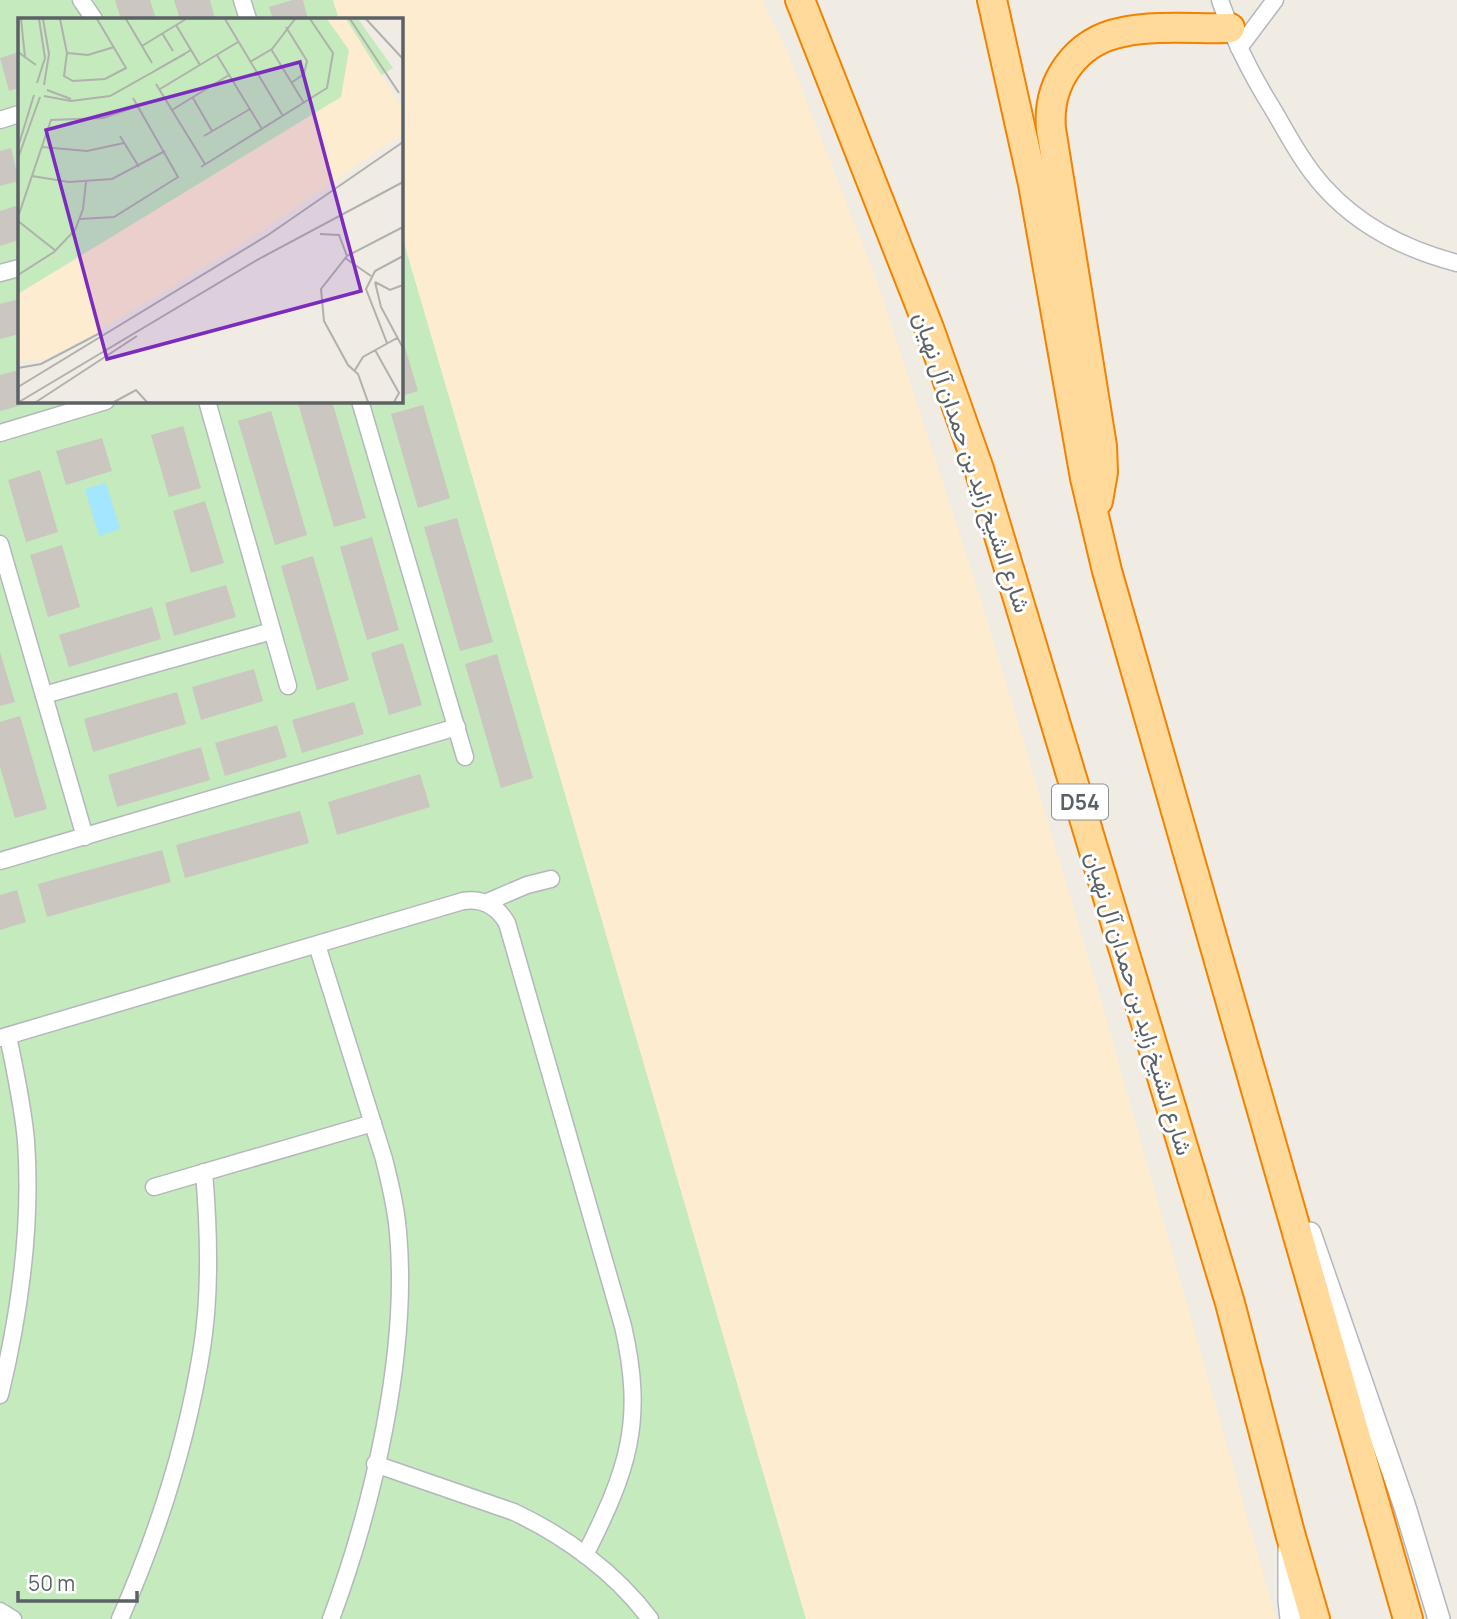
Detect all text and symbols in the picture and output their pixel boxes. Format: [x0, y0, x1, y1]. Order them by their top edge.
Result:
inset map [18, 18, 402, 402]
street label: شارع الشيخ زايد بن حمدان آل نهيان [905, 307, 1040, 617]
road number: D54 [1052, 784, 1108, 820]
street label: شارع الشيخ زايد بن حمدان آل نهيان [1078, 847, 1202, 1159]
scale bar [18, 1560, 136, 1604]
text: 50 m [28, 1569, 75, 1597]

